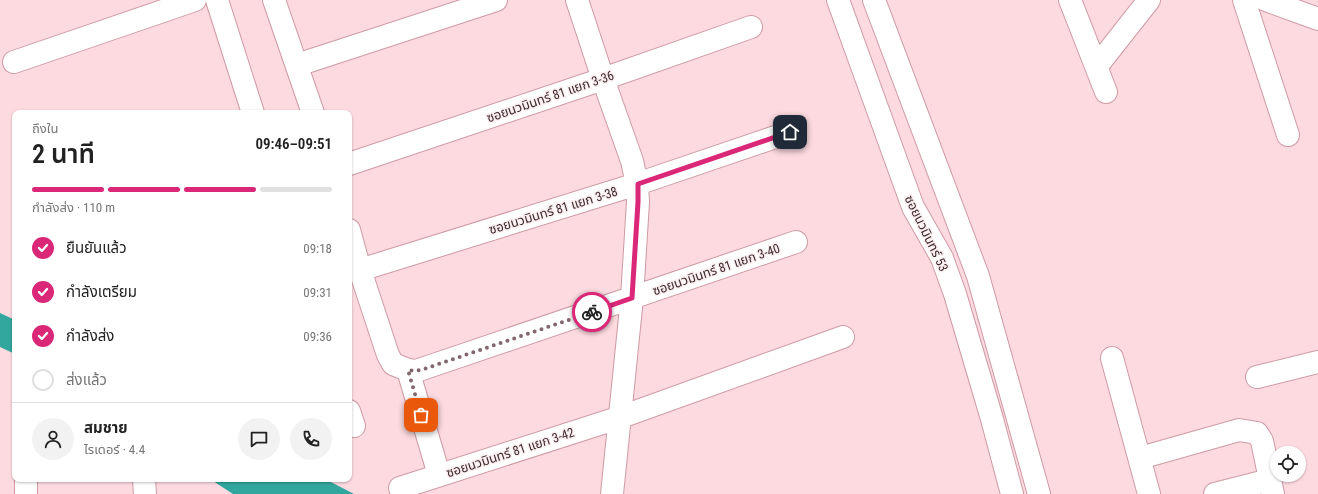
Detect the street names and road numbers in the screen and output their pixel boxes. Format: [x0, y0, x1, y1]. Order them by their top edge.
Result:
street label: ซอยนวมินทร์ 81 แยก 3-36 [484, 68, 616, 125]
street label: ซอยนวมินทร์ 81 แยก 3-38 [487, 184, 619, 237]
street label: ซอยนวมินทร์ 53 [902, 193, 951, 274]
street label: ซอยนวมินทร์ 81 แยก 3-40 [650, 241, 782, 298]
street label: ซอยนวมินทร์ 81 แยก 3-42 [444, 425, 576, 480]

